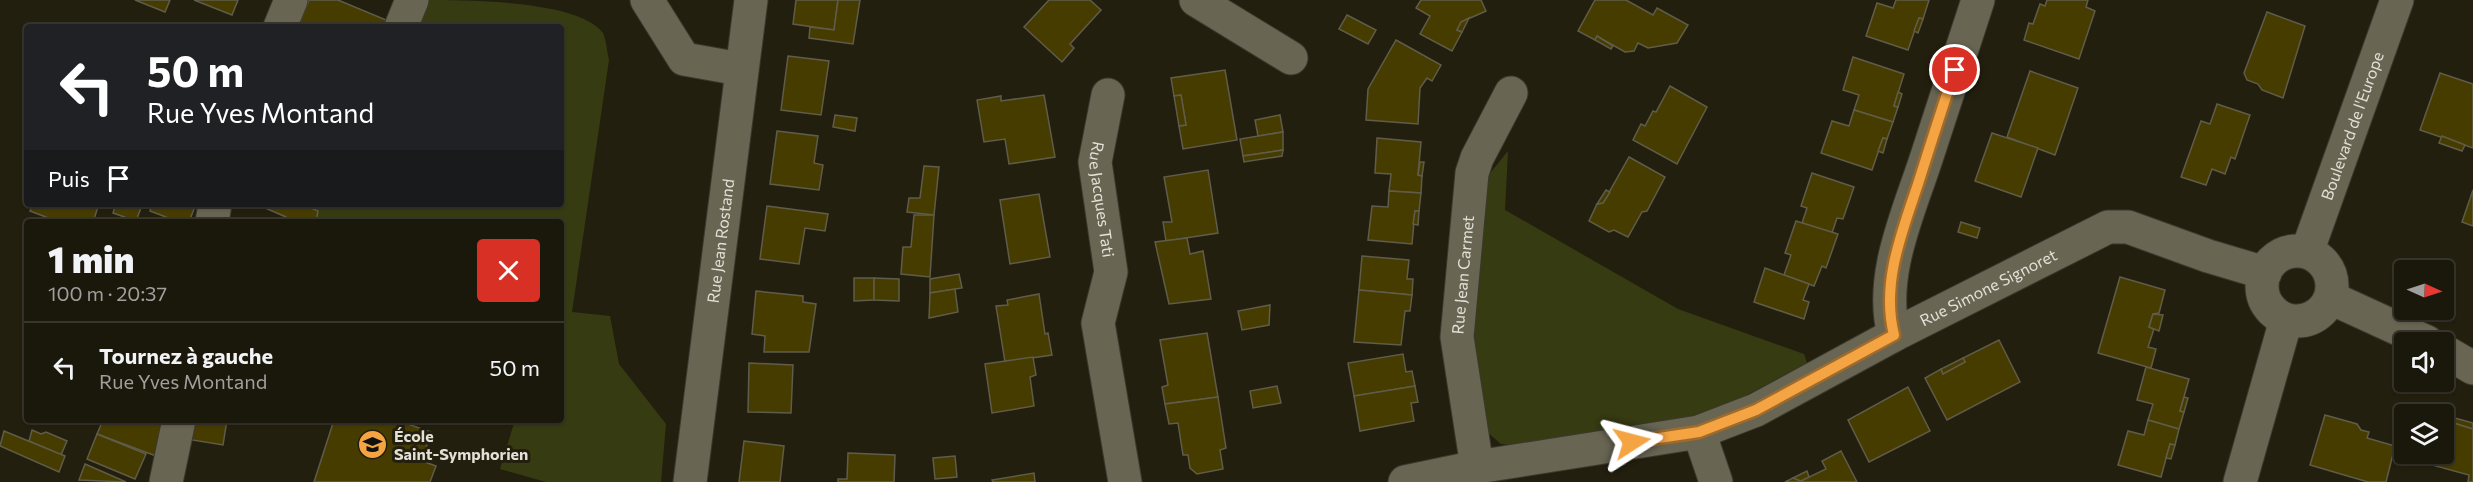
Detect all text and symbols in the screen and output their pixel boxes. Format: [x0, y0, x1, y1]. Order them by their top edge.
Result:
text: 50 m [147, 44, 244, 96]
pin [1929, 44, 1980, 95]
icon: left [48, 48, 126, 126]
street label: Boulevard de l'Europe [2316, 49, 2387, 202]
icon: arrive [1938, 53, 1971, 86]
text: Rue Yves Montand [147, 96, 374, 129]
street label: Rue Jacques Tati [1086, 140, 1119, 259]
icon: arrive [102, 162, 135, 195]
text: Puis [48, 165, 90, 192]
street label: Rue Jean Rostand [703, 178, 737, 304]
street label: Rue Jean Carmet [1447, 214, 1477, 335]
text: 1 min [48, 236, 134, 280]
button: close [477, 239, 540, 302]
street label: Rue Simone Signoret [1916, 244, 2060, 329]
north arrow [2394, 260, 2454, 320]
map controls [2394, 260, 2454, 464]
text: 100 m · 20:37 [48, 281, 167, 305]
button: sound [2394, 332, 2454, 392]
text: Tournez à gauche [99, 342, 273, 369]
icon: left [48, 351, 81, 384]
text: 50 m [490, 354, 540, 381]
text: Rue Yves Montand [99, 369, 267, 393]
button: layers [2394, 404, 2454, 464]
position arrow [1600, 410, 1664, 474]
place label: École Saint-Symphorien [394, 426, 528, 463]
school or university icon: École Saint-Symphorien [357, 429, 389, 461]

